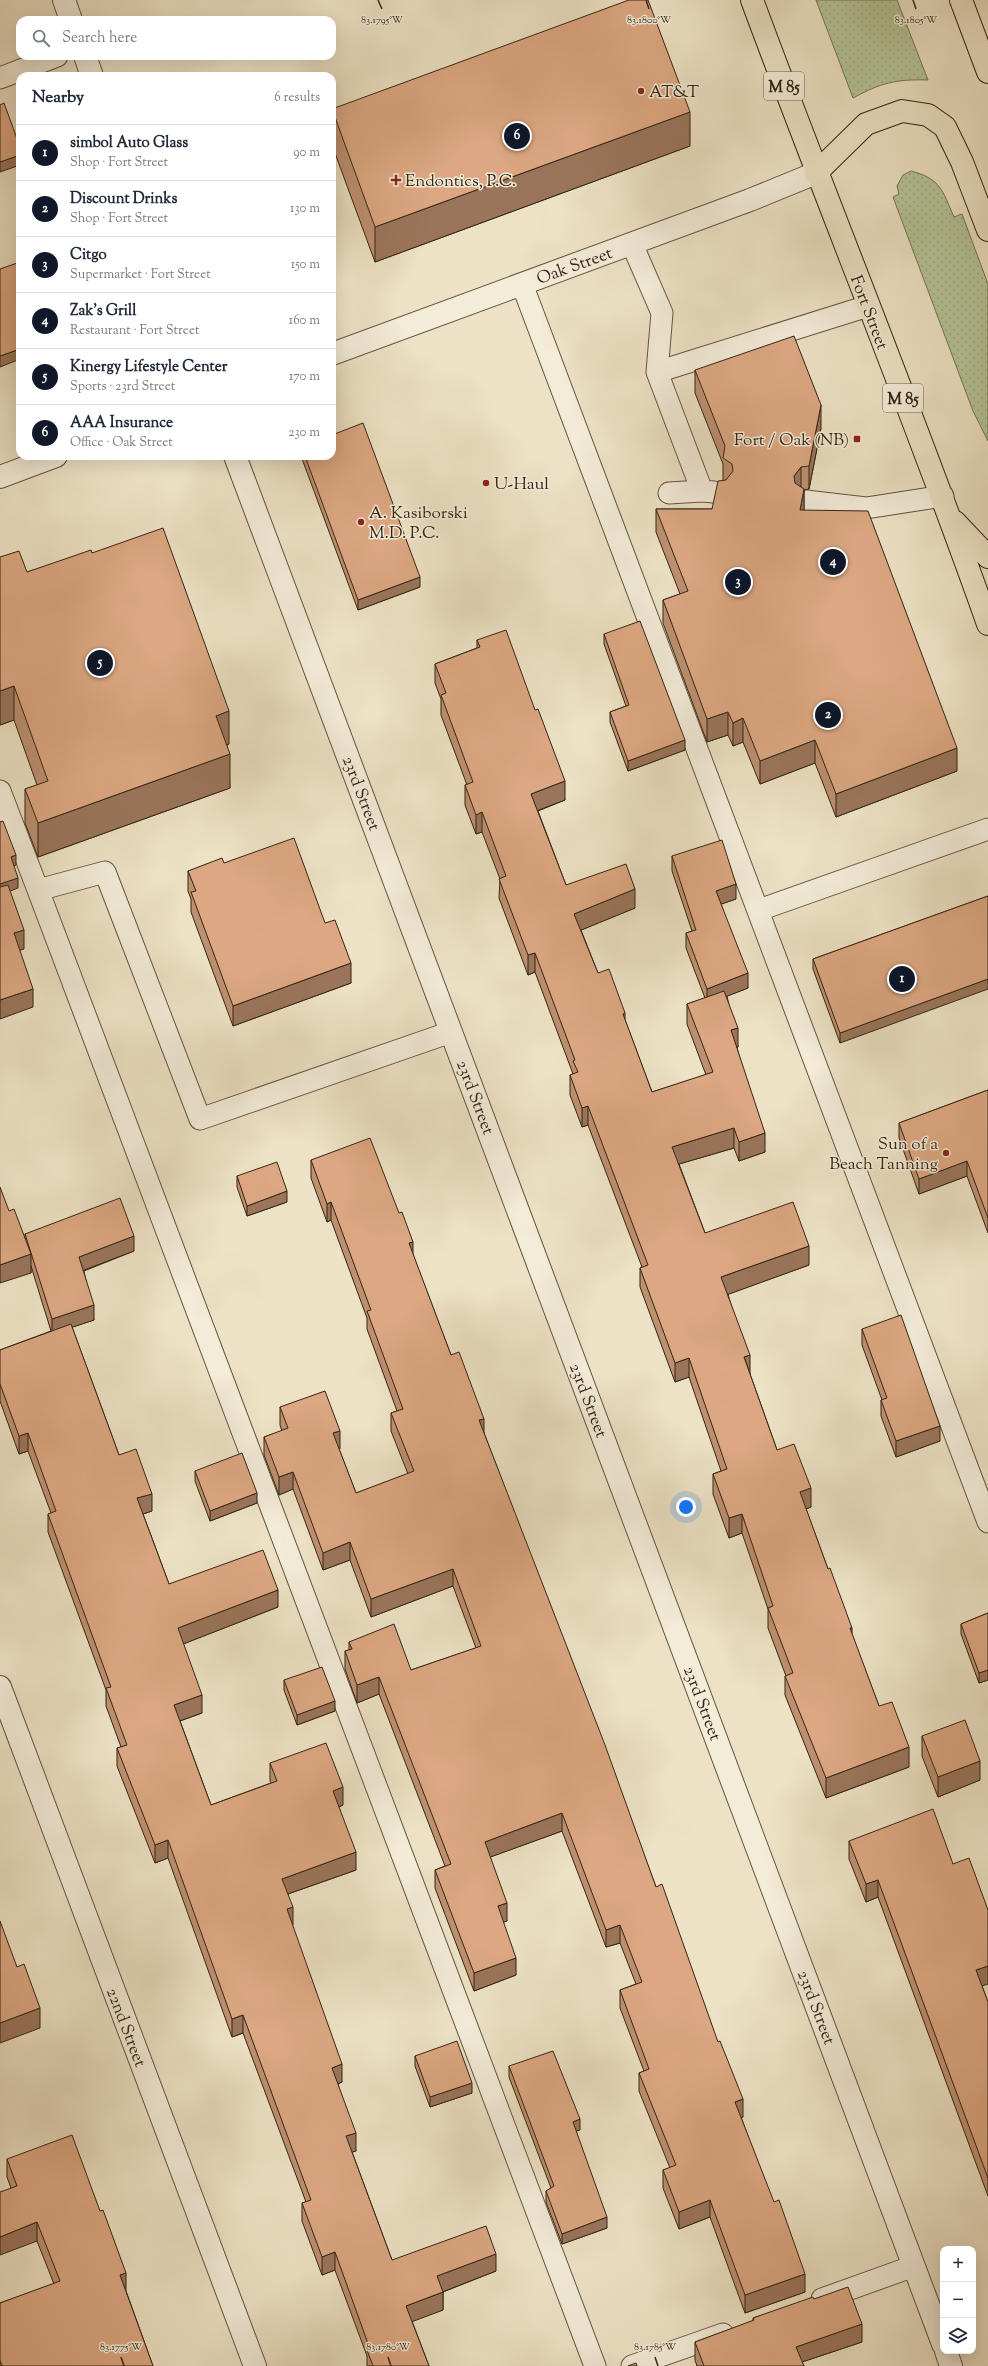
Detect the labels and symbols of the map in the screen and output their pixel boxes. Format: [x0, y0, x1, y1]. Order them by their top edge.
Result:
text: 83.1795°W [361, 13, 403, 28]
text: 83.1800°W [627, 13, 671, 28]
text: 83.1805°W [895, 13, 937, 28]
road number: M 85 [764, 72, 804, 100]
place label: AT&T [649, 81, 699, 105]
marker: AT&T [636, 86, 646, 96]
pin: 6 [504, 121, 530, 151]
place label: Endontics, P.C. [405, 170, 516, 194]
marker: Endontics, P.C. [390, 174, 402, 186]
street label: Oak Street [533, 242, 616, 292]
street label: Fort Street [843, 272, 893, 354]
road number: M 85 [883, 384, 923, 412]
place label: Fort / Oak (NB) [734, 429, 849, 453]
marker: Fort / Oak (NB) [852, 434, 862, 444]
place label: U-Haul [494, 473, 549, 497]
marker: U-Haul [481, 478, 491, 488]
place label: A. Kasiborski M.D. P.C. [369, 502, 468, 546]
marker: A. Kasiborski M.D. P.C. [356, 517, 366, 527]
pin: 4 [820, 547, 846, 577]
pin: 3 [725, 567, 751, 597]
pin: 5 [87, 648, 113, 678]
pin: 2 [815, 700, 841, 730]
street label: 23rd Street [335, 753, 385, 835]
pin: 1 [889, 964, 915, 994]
street label: 23rd Street [449, 1057, 499, 1139]
place label: Sun of a Beach Tanning [829, 1133, 938, 1177]
marker: Sun of a Beach Tanning [941, 1148, 951, 1158]
street label: 23rd Street [562, 1360, 612, 1442]
your location [676, 1497, 696, 1517]
street label: 23rd Street [676, 1663, 726, 1745]
street label: 23rd Street [790, 1967, 840, 2049]
street label: 22nd Street [99, 1985, 151, 2071]
text: 83.1775°W [100, 2340, 142, 2355]
text: 83.1780°W [366, 2340, 410, 2355]
text: 83.1785°W [634, 2340, 676, 2355]

